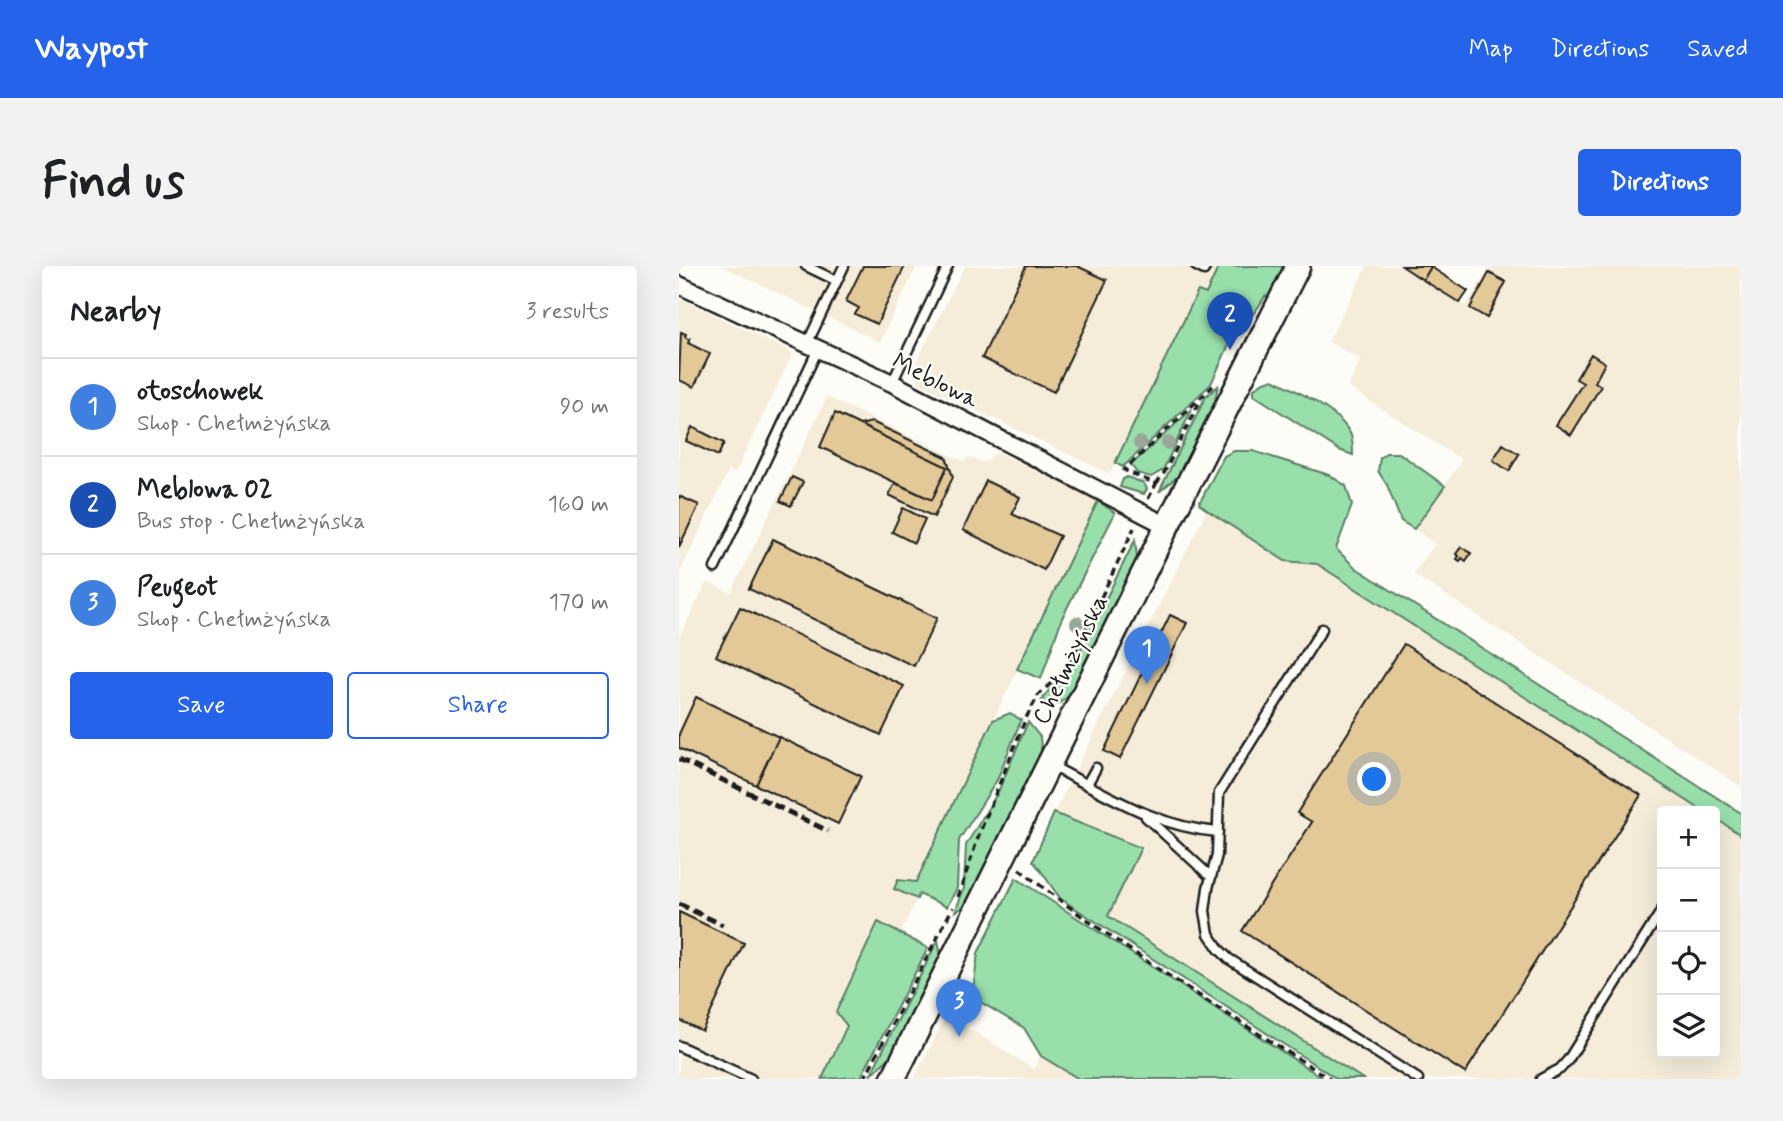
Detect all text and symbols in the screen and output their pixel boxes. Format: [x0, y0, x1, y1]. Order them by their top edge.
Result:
text: Waypost [35, 27, 148, 71]
text: Map [1469, 34, 1513, 65]
text: Directions [1551, 34, 1649, 65]
text: Saved [1687, 34, 1748, 65]
button: Directions [1578, 149, 1741, 216]
text: Find us [42, 150, 185, 215]
text: Nearby [70, 292, 161, 331]
pin: 2 [1207, 292, 1253, 350]
text: 3 results [526, 297, 609, 327]
street label: Meblowa [887, 346, 984, 416]
text: otoschowek [137, 375, 263, 409]
text: 1 [88, 392, 98, 422]
text: 90 m [560, 392, 609, 422]
text: Shop · Chełmżyńska [137, 409, 331, 439]
text: Meblowa 02 [137, 473, 273, 507]
text: 2 [87, 490, 99, 520]
text: 160 m [548, 490, 609, 520]
text: Bus stop · Chełmżyńska [137, 507, 365, 537]
text: Peugeot [137, 571, 218, 605]
text: 3 [88, 588, 98, 618]
text: 170 m [549, 588, 609, 618]
street label: Chełmżyńska [1026, 590, 1116, 730]
text: Shop · Chełmżyńska [137, 605, 331, 635]
pin: 1 [1124, 626, 1170, 684]
button: Save [70, 672, 333, 739]
button: Share [347, 672, 609, 739]
your location [1357, 762, 1391, 796]
map controls [1657, 806, 1720, 1058]
button: + [1657, 806, 1720, 869]
button: − [1657, 869, 1720, 932]
button: locate [1657, 932, 1720, 995]
pin: 3 [936, 979, 982, 1037]
button: layers [1657, 995, 1720, 1058]

